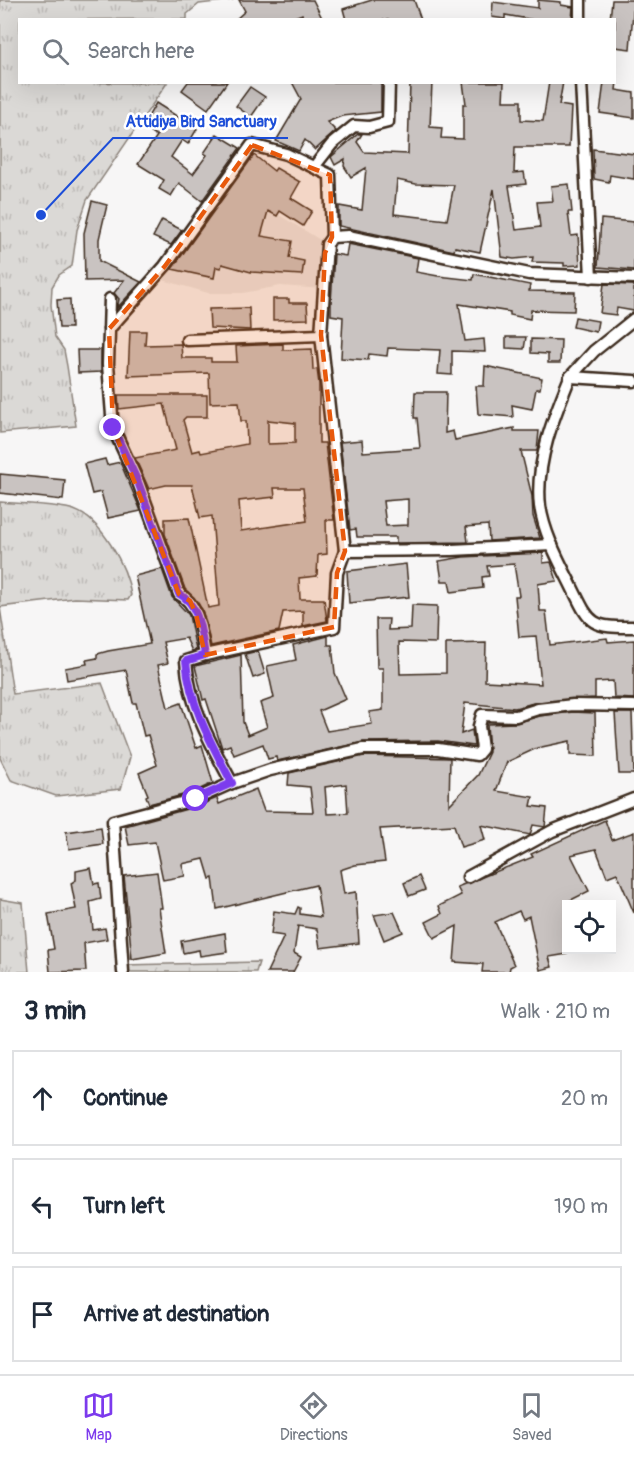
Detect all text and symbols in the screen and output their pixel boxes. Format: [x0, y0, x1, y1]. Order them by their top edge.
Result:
search box [18, 18, 616, 84]
icon: search [39, 35, 72, 68]
text: Search here [87, 37, 194, 65]
callout: Attidiya Bird Sanctuary [113, 104, 288, 138]
text: Attidiya Bird Sanctuary [125, 112, 277, 132]
route end [99, 414, 125, 440]
route start [182, 785, 208, 811]
map controls [562, 900, 616, 954]
button: locate [562, 900, 616, 954]
text: 3 min [24, 995, 86, 1027]
text: Walk · 210 m [501, 999, 610, 1024]
icon: ahead [26, 1082, 59, 1115]
text: Continue [83, 1084, 167, 1112]
text: 20 m [561, 1086, 608, 1111]
icon: left [26, 1190, 59, 1223]
text: Turn left [83, 1192, 165, 1220]
text: 190 m [554, 1194, 608, 1219]
icon: arrive [26, 1298, 59, 1331]
text: Arrive at destination [83, 1300, 269, 1328]
tab: Map [82, 1389, 115, 1445]
tab: Directions [280, 1389, 348, 1445]
tab: Saved [512, 1389, 552, 1445]

